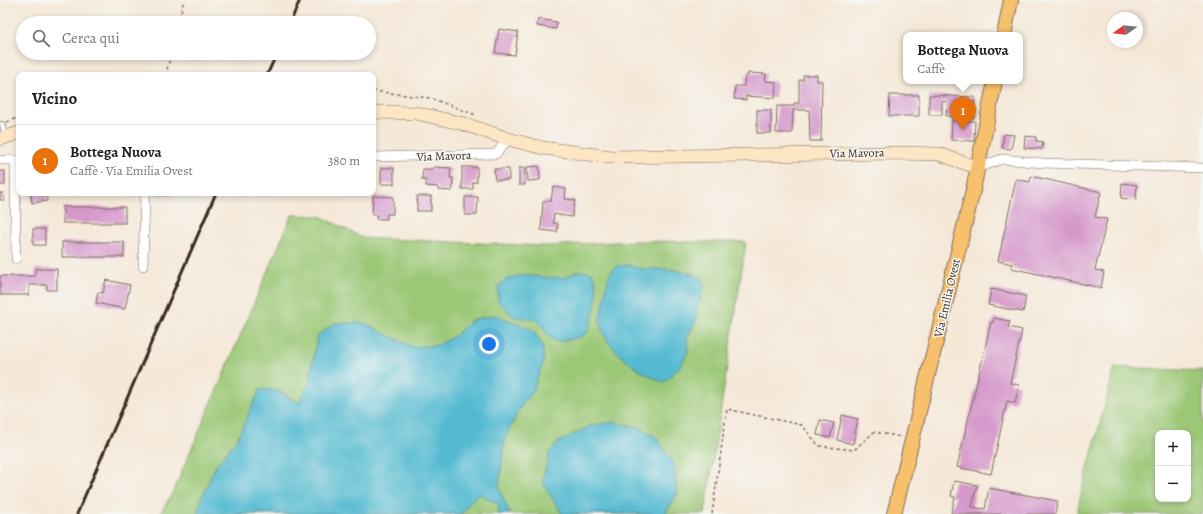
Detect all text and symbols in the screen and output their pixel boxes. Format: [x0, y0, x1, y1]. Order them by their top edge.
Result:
north arrow [1107, 12, 1143, 48]
search box [16, 16, 376, 60]
icon: search [30, 27, 52, 49]
text: Cerca qui [62, 28, 120, 48]
popup [903, 32, 1023, 84]
text: Bottega Nuova [917, 40, 1009, 60]
text: Caffè [917, 60, 945, 77]
text: Vicino [32, 87, 77, 110]
pin: 1 [950, 97, 976, 130]
text: Bottega Nuova [70, 142, 162, 162]
street label: Via Mavora [828, 145, 885, 161]
street label: Via Mavora [415, 147, 472, 165]
text: 1 [43, 152, 47, 169]
text: 380 m [328, 152, 360, 169]
text: Caffè · Via Emilia Ovest [70, 162, 193, 179]
street label: Via Emilia Ovest [930, 257, 964, 340]
your location [479, 334, 499, 354]
map controls [1155, 430, 1191, 502]
button: + [1155, 430, 1191, 466]
button: − [1155, 466, 1191, 502]

